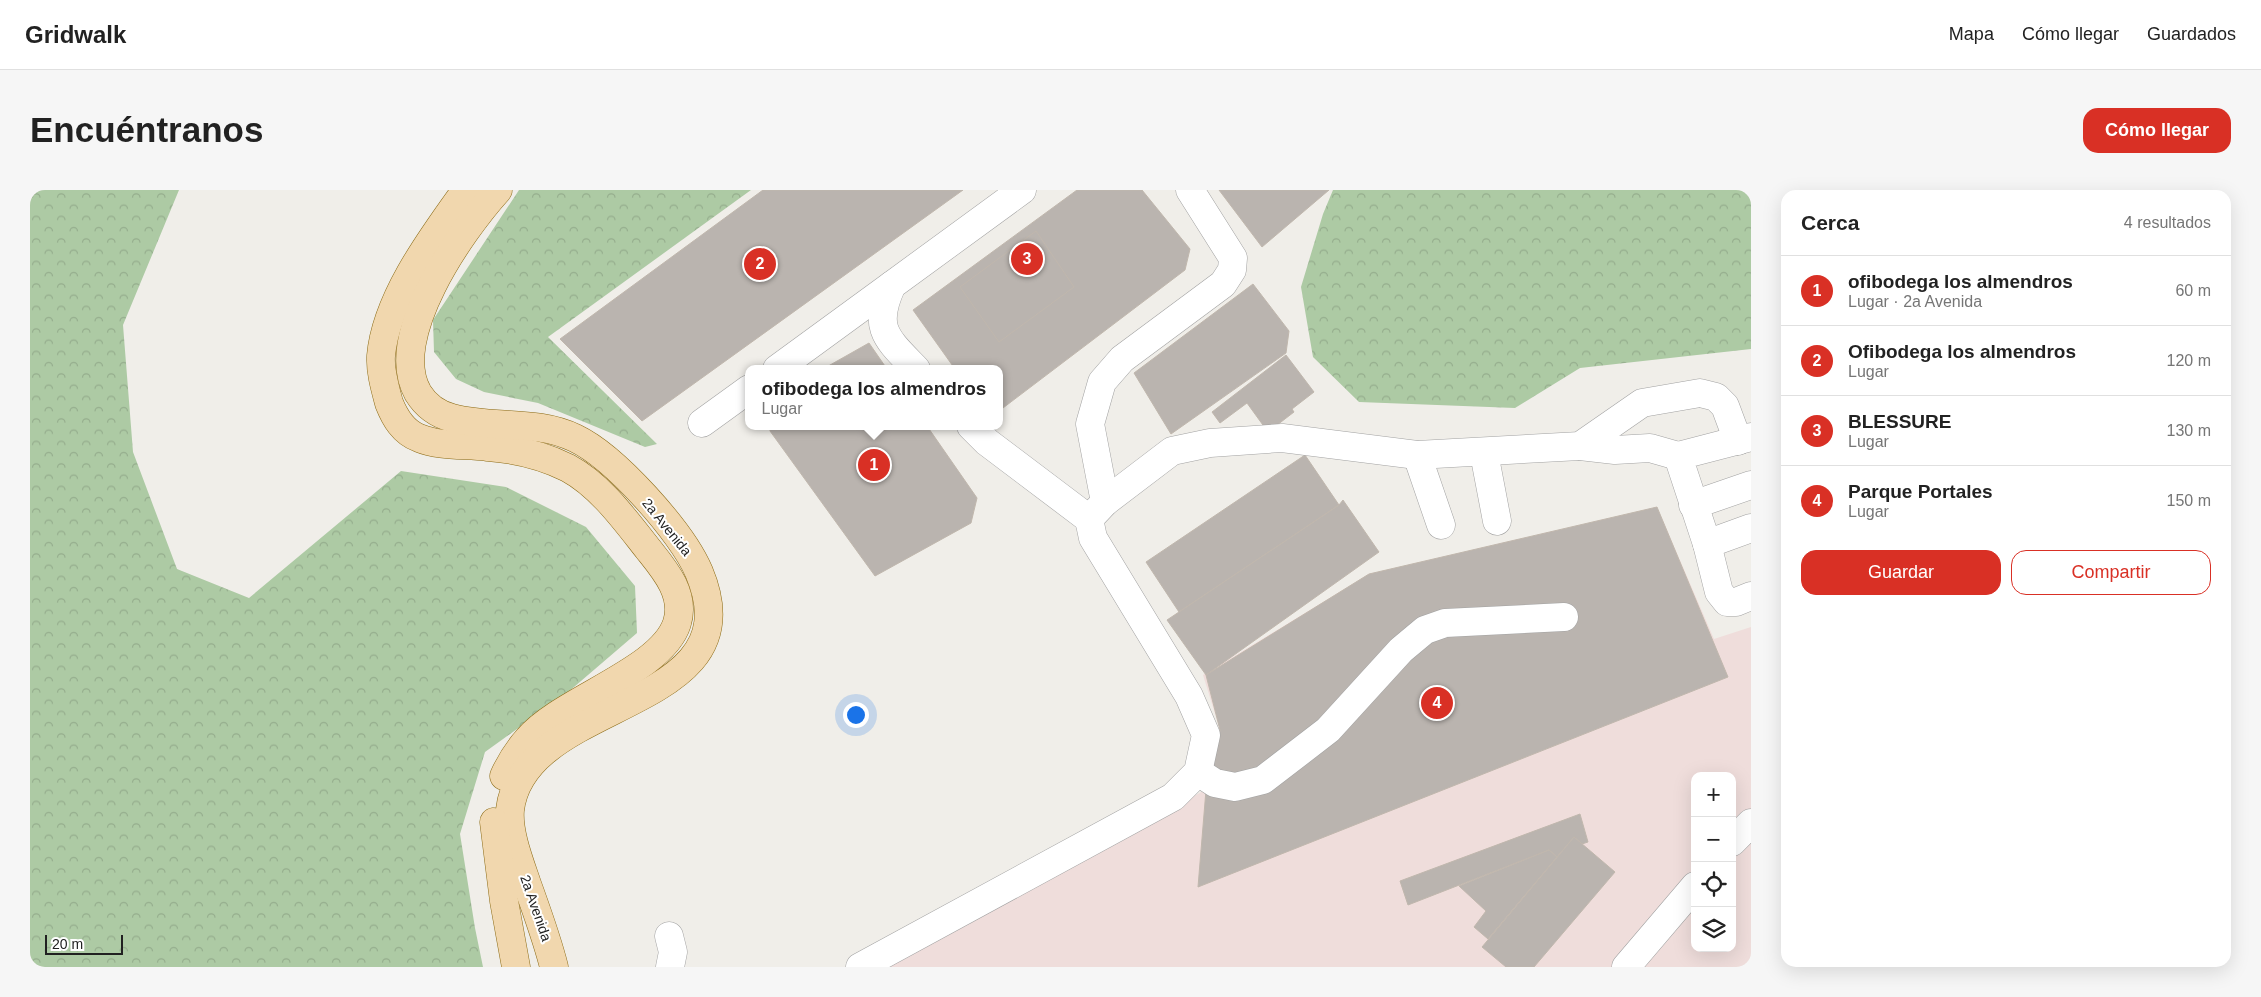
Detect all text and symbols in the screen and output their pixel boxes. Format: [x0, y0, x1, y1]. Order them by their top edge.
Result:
text: Gridwalk [25, 21, 126, 48]
text: Mapa [1949, 24, 1994, 44]
text: Cómo llegar [2022, 24, 2119, 44]
text: Guardados [2147, 24, 2236, 44]
button: Cómo llegar [2083, 108, 2231, 153]
text: Encuéntranos [30, 110, 263, 149]
text: Cerca [1801, 211, 1859, 234]
text: 4 resultados [2124, 214, 2211, 231]
pin: 3 [1011, 240, 1043, 278]
pin: 2 [744, 245, 776, 283]
text: ofibodega los almendros [1848, 271, 2073, 292]
text: 1 [1813, 282, 1821, 299]
text: 60 m [2175, 282, 2211, 299]
text: Lugar · 2a Avenida [1848, 293, 1982, 310]
text: Ofibodega los almendros [1848, 341, 2076, 362]
text: 2 [1813, 352, 1821, 369]
text: 120 m [2167, 352, 2211, 369]
text: Lugar [1848, 363, 1889, 380]
popup [745, 365, 1003, 430]
text: ofibodega los almendros [762, 378, 986, 399]
text: Lugar [762, 400, 802, 417]
text: BLESSURE [1848, 411, 1951, 432]
text: 3 [1813, 422, 1821, 439]
text: 130 m [2167, 422, 2211, 439]
text: Lugar [1848, 433, 1889, 450]
pin: 1 [858, 446, 890, 484]
text: Parque Portales [1848, 481, 1993, 502]
text: 4 [1813, 492, 1821, 509]
text: 150 m [2167, 492, 2211, 509]
street label: 2a Avenida [639, 495, 695, 559]
text: Lugar [1848, 503, 1889, 520]
button: Guardar [1801, 550, 2001, 595]
button: Compartir [2011, 550, 2211, 595]
pin: 4 [1421, 684, 1453, 722]
your location [843, 702, 869, 728]
map controls [1691, 772, 1736, 952]
button: + [1691, 772, 1736, 817]
button: − [1691, 817, 1736, 862]
button: locate [1691, 862, 1736, 907]
street label: 2a Avenida [517, 873, 555, 943]
button: layers [1691, 907, 1736, 952]
scale bar [45, 932, 122, 955]
text: 20 m [52, 936, 83, 952]

